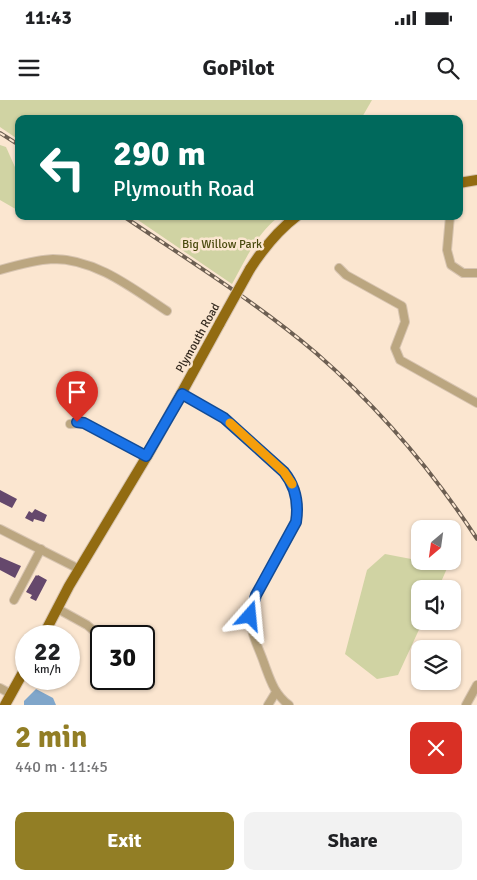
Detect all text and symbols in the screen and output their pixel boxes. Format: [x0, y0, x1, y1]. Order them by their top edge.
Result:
text: 11:43 [25, 6, 72, 30]
icon: menu [15, 54, 43, 82]
text: GoPilot [203, 54, 274, 81]
icon: search [434, 54, 462, 82]
text: 290 m [113, 132, 206, 175]
icon: left [30, 135, 95, 200]
text: Plymouth Road [113, 175, 255, 202]
park label: Big Willow Park [182, 237, 262, 252]
street label: Plymouth Road [173, 301, 223, 375]
pin [56, 371, 98, 422]
icon: arrive [63, 378, 91, 406]
north arrow [411, 520, 461, 570]
map controls [411, 520, 461, 690]
button: sound [411, 580, 461, 630]
position arrow [223, 589, 275, 641]
speed limit sign: 30 [90, 625, 155, 690]
text: 22 [34, 636, 61, 667]
button: layers [411, 640, 461, 690]
text: km/h [34, 662, 61, 677]
text: 2 min [15, 719, 87, 756]
button: close [410, 722, 462, 774]
text: 440 m · 11:45 [15, 757, 108, 777]
button: Exit [15, 812, 234, 870]
button: Share [244, 812, 462, 870]

